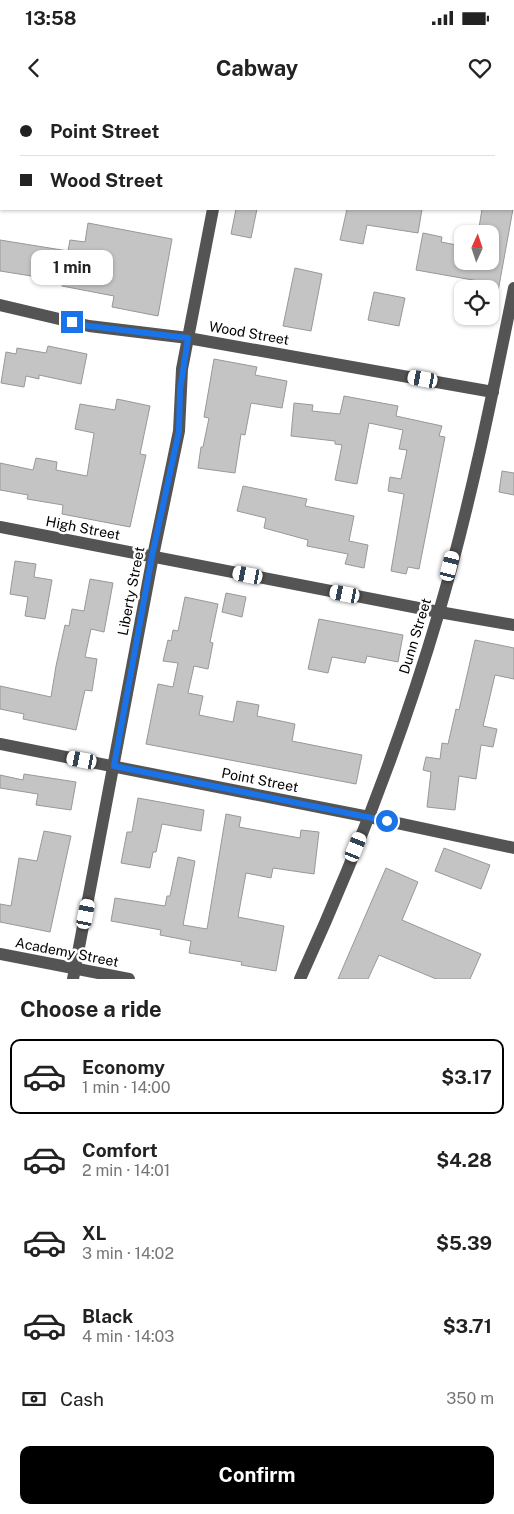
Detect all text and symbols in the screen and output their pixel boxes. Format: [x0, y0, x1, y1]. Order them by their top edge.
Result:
text: 13:58 [25, 7, 76, 29]
icon: back [20, 54, 48, 82]
icon: heart [466, 54, 494, 82]
text: Cabway [216, 55, 298, 81]
text: Point Street [50, 120, 159, 142]
text: Wood Street [50, 169, 163, 191]
north arrow [454, 225, 499, 270]
map controls [454, 225, 499, 325]
callout: 1 min [31, 250, 113, 284]
text: 1 min [53, 258, 91, 277]
button: locate [454, 280, 499, 325]
route end [61, 311, 83, 333]
street label: Wood Street [208, 318, 290, 348]
car [406, 369, 439, 389]
street label: High Street [45, 513, 121, 543]
street label: Liberty Street [115, 545, 147, 637]
car [439, 550, 460, 582]
car [231, 565, 264, 585]
car [328, 584, 361, 604]
street label: Dunn Street [396, 596, 434, 676]
car [65, 750, 98, 770]
street label: Point Street [220, 765, 300, 795]
route start [376, 810, 398, 832]
car [343, 830, 368, 864]
car [75, 898, 96, 930]
street label: Academy Street [14, 934, 120, 970]
text: Choose a ride [20, 996, 162, 1022]
icon: car [22, 1054, 67, 1099]
text: Economy [82, 1056, 165, 1078]
text: $3.17 [441, 1066, 492, 1088]
text: 1 min · 14:00 [82, 1078, 171, 1097]
icon: car [22, 1137, 67, 1182]
text: Comfort [82, 1139, 158, 1161]
text: $4.28 [436, 1149, 492, 1171]
text: 2 min · 14:01 [82, 1161, 170, 1180]
icon: car [22, 1220, 67, 1265]
text: XL [82, 1222, 107, 1244]
text: $5.39 [436, 1232, 492, 1254]
text: 3 min · 14:02 [82, 1244, 174, 1263]
icon: car [22, 1303, 67, 1348]
text: Black [82, 1305, 133, 1327]
text: $3.71 [443, 1315, 492, 1337]
text: 4 min · 14:03 [82, 1327, 174, 1346]
icon: cash [20, 1385, 48, 1413]
text: Cash [60, 1388, 104, 1410]
text: 350 m [446, 1389, 494, 1408]
button: Confirm [20, 1446, 494, 1504]

